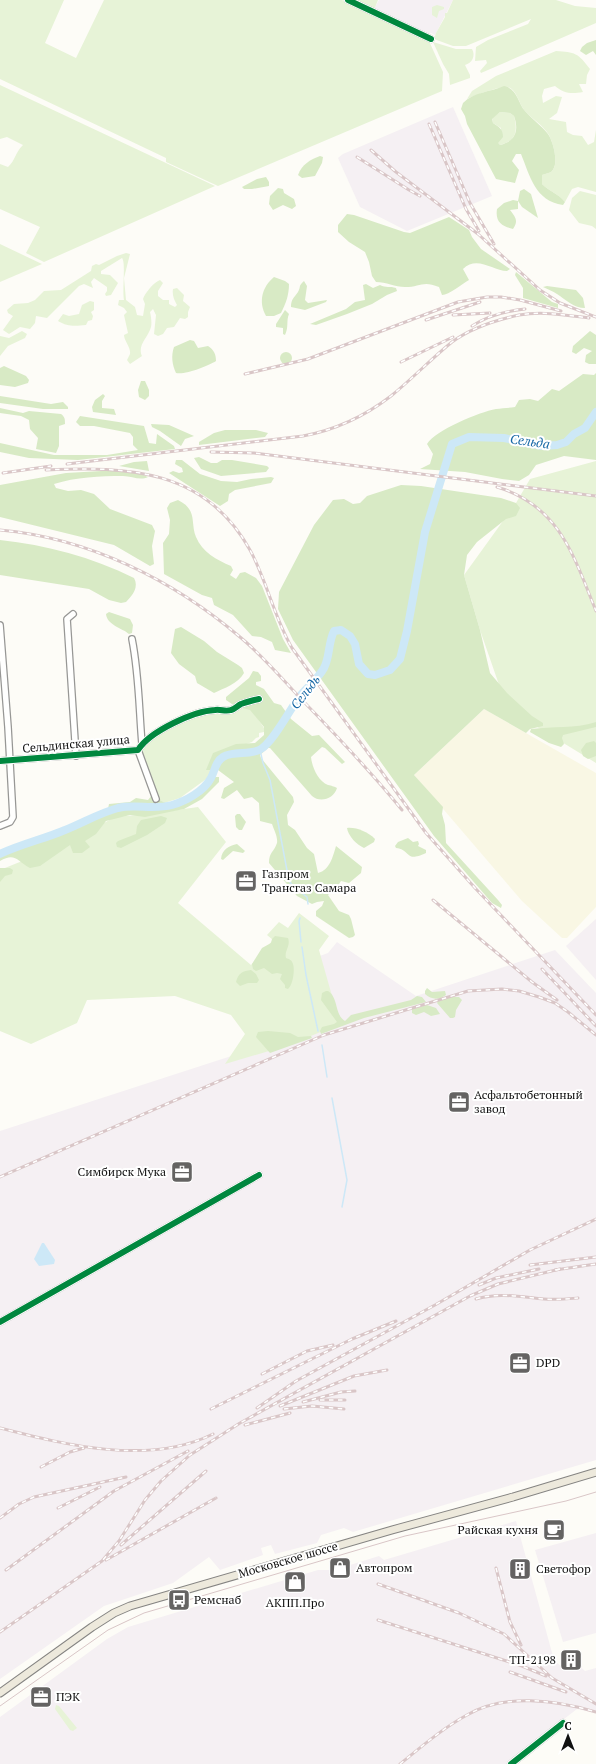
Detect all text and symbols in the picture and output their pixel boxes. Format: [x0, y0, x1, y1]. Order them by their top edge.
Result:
water label: Сельда [509, 429, 551, 453]
water label: Сельдь [286, 671, 324, 713]
street label: Сельдинская улица [22, 731, 130, 756]
place label: Газпром Трансгаз Самара [262, 866, 356, 895]
office icon: Газпром Трансгаз Самара [233, 868, 259, 894]
place label: Асфальтобетонный завод [474, 1087, 583, 1116]
office icon: Асфальтобетонный завод [446, 1089, 472, 1115]
office icon: Симбирск Мука [169, 1159, 195, 1185]
place label: Симбирск Мука [77, 1164, 166, 1179]
office icon: DPD [507, 1350, 533, 1376]
place label: DPD [536, 1355, 560, 1370]
cafe icon: Райская кухня [541, 1517, 567, 1543]
place label: Райская кухня [458, 1522, 538, 1537]
street label: Московское шоссе [236, 1538, 339, 1581]
shop icon: Автопром [327, 1555, 353, 1581]
building icon: Светофор [507, 1556, 533, 1582]
place label: Автопром [356, 1560, 413, 1575]
place label: Светофор [536, 1561, 591, 1576]
shop icon: АКПП.Про [282, 1569, 308, 1595]
bus stop icon: Ремснаб [166, 1587, 192, 1613]
place label: Ремснаб [194, 1592, 241, 1607]
place label: АКПП.Про [266, 1595, 325, 1610]
building icon: ТП-2198 [558, 1647, 584, 1673]
place label: ТП-2198 [509, 1652, 556, 1667]
office icon: ПЭК [28, 1684, 54, 1710]
place label: ПЭК [56, 1689, 80, 1704]
north arrow [548, 1716, 588, 1756]
text: С [564, 1719, 572, 1733]

